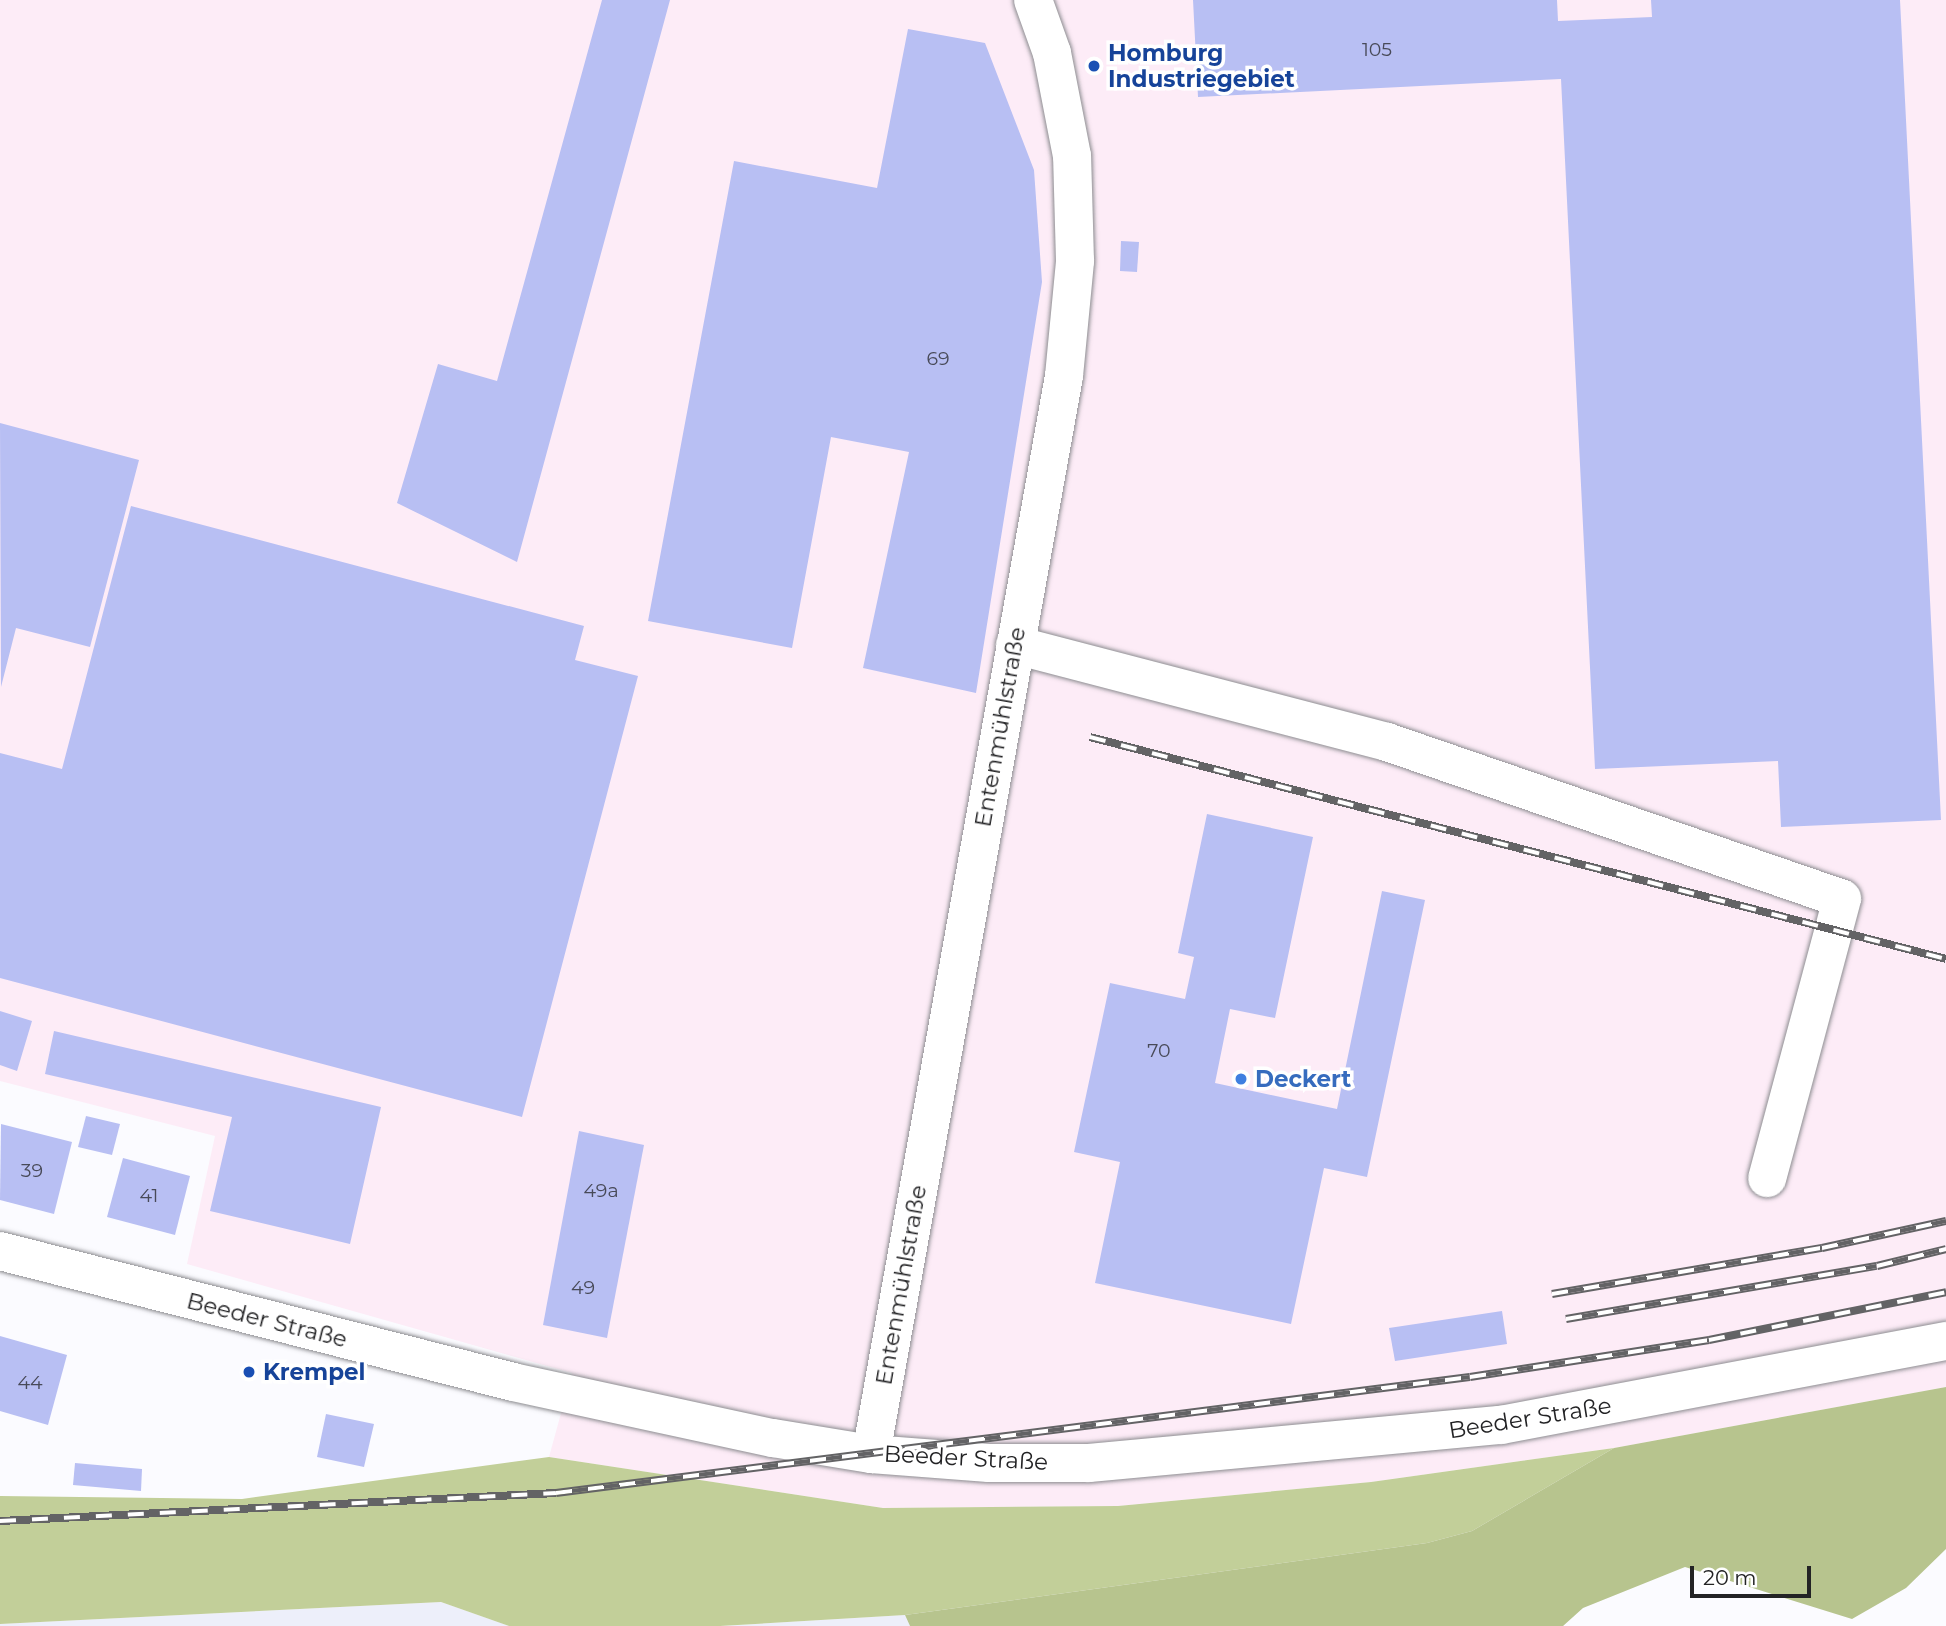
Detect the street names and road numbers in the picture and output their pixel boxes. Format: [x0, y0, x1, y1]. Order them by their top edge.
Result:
street label: Entenmühlstraße [969, 625, 1031, 829]
street label: Entenmühlstraße [870, 1183, 932, 1387]
street label: Beeder Straße [184, 1287, 350, 1353]
street label: Beeder Straße [1447, 1392, 1613, 1444]
street label: Beeder Straße [883, 1440, 1049, 1476]

